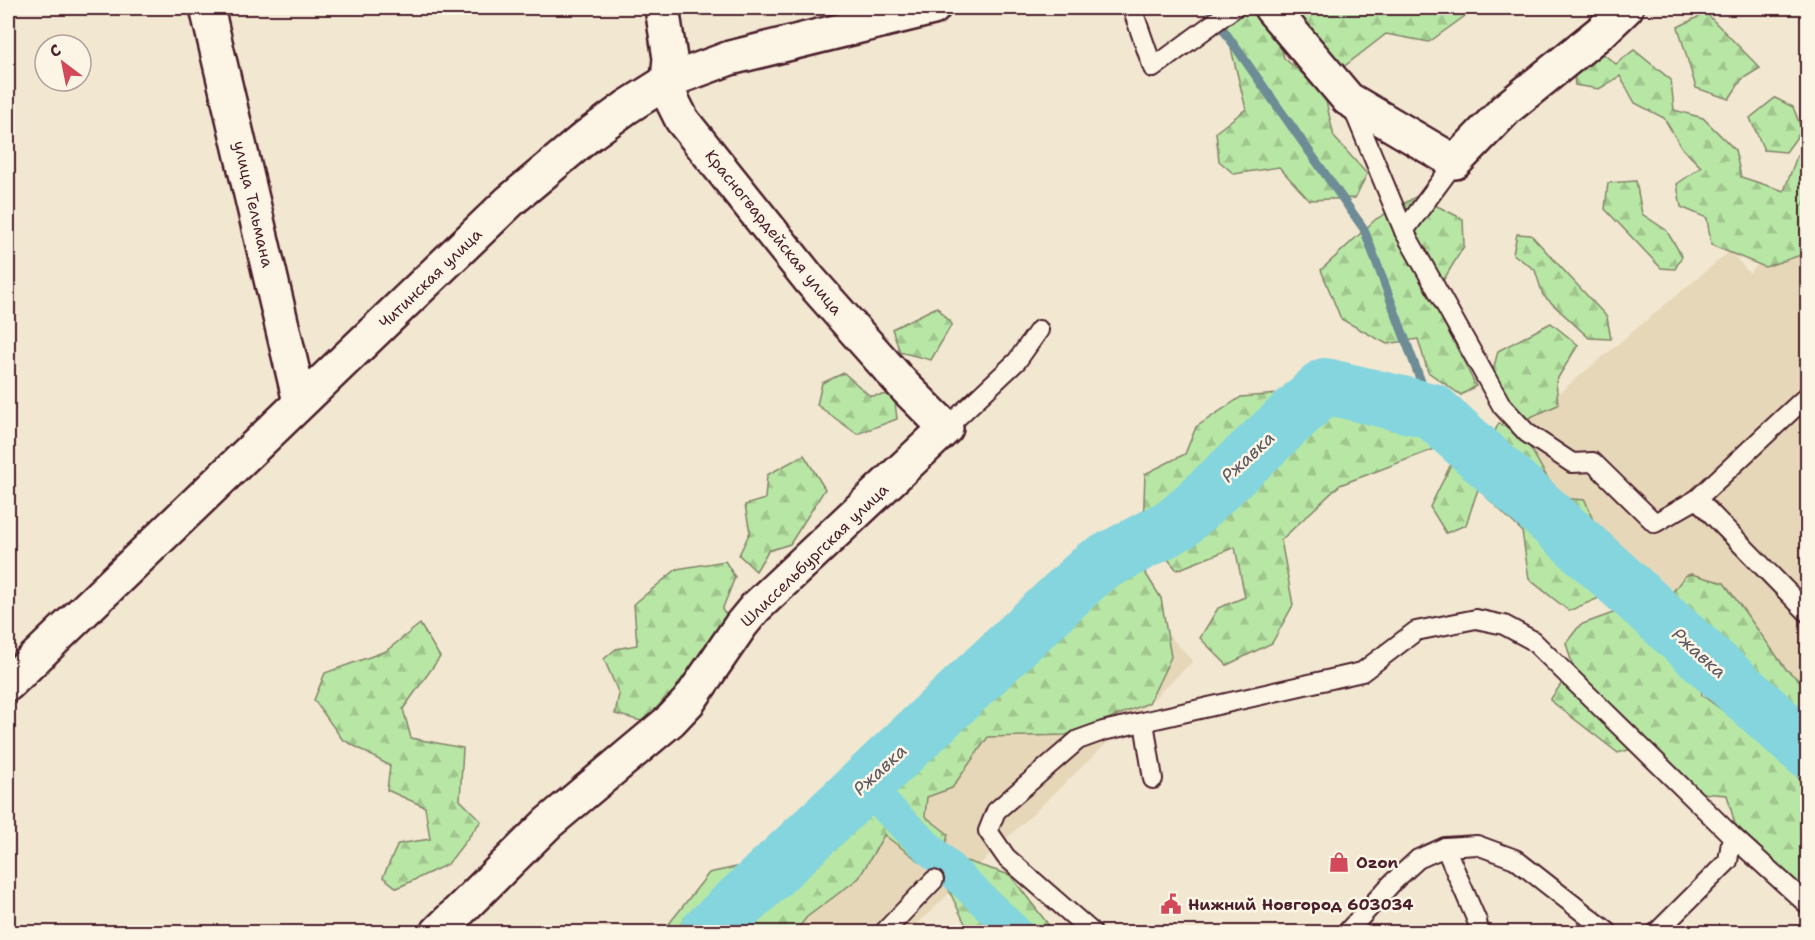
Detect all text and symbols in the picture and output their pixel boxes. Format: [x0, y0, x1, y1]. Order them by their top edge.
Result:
north arrow [33, 33, 93, 93]
text: С [46, 39, 65, 62]
street label: улица Тельмана [229, 139, 278, 270]
street label: Красногвардейская улица [700, 145, 847, 319]
street label: Читинская улица [374, 224, 486, 333]
water label: Ржавка [1216, 426, 1280, 488]
street label: Шлиссельбургская улица [736, 479, 893, 632]
water label: Ржавка [1667, 622, 1731, 684]
water label: Ржавка [848, 739, 912, 801]
shop icon: Ozon [1327, 850, 1351, 874]
place label: Ozon [1356, 852, 1399, 873]
public building icon: Нижний Новгород 603034 [1159, 892, 1183, 916]
place label: Нижний Новгород 603034 [1188, 894, 1413, 915]

